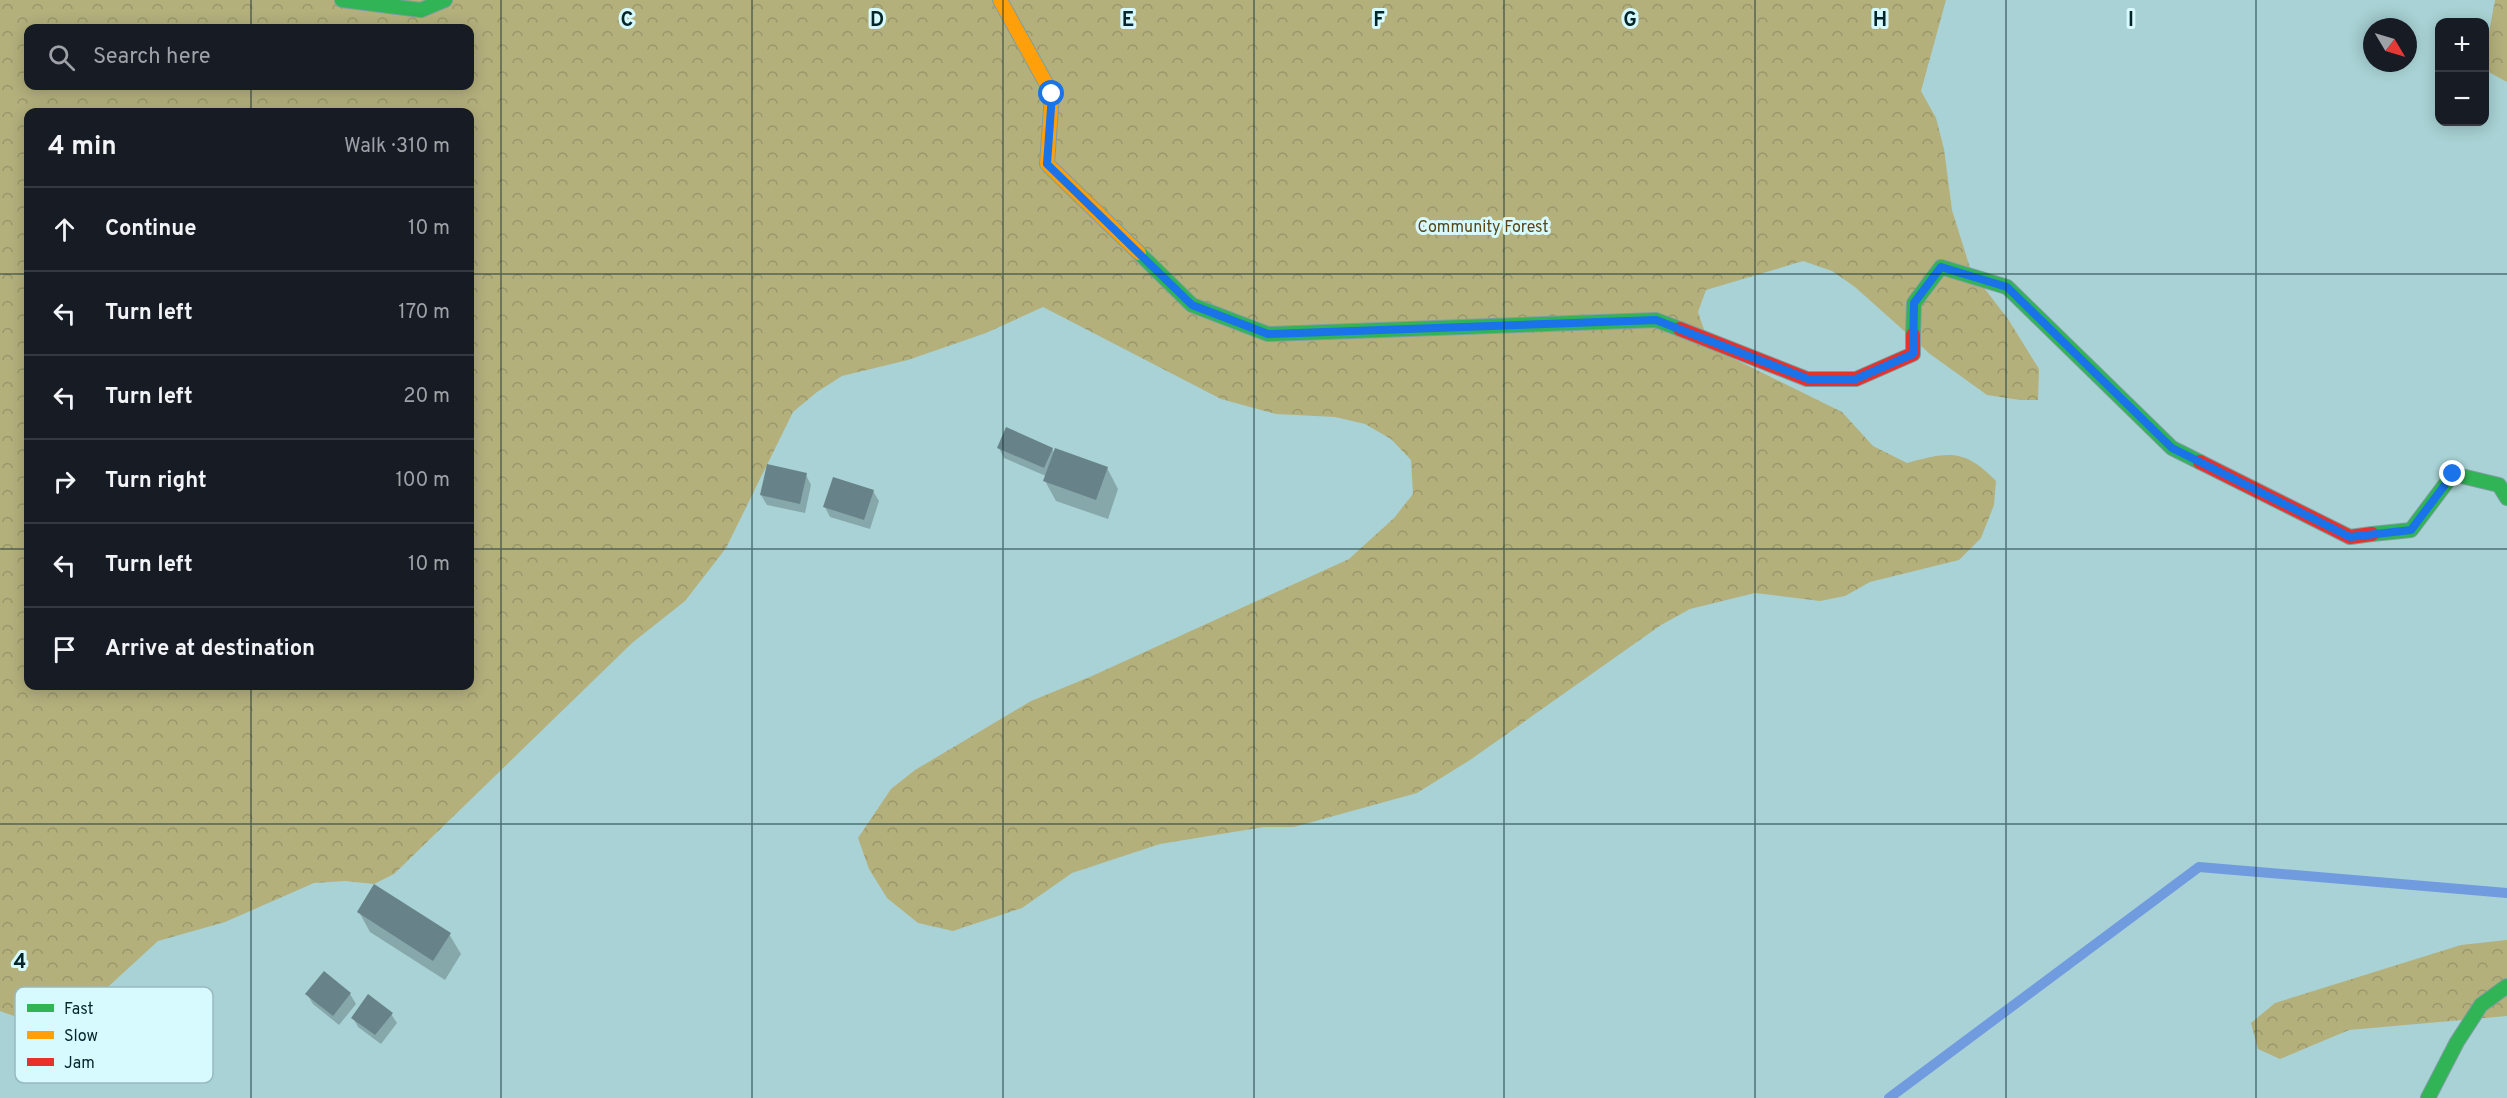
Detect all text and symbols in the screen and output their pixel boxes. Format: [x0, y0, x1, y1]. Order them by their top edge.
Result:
text: C [621, 8, 633, 34]
text: D [870, 8, 884, 34]
text: E [1122, 8, 1134, 34]
text: F [1373, 8, 1385, 34]
text: G [1623, 8, 1637, 34]
text: H [1873, 8, 1887, 34]
text: I [2128, 8, 2134, 34]
north arrow [2363, 18, 2417, 72]
map controls [2435, 18, 2489, 126]
button: + [2435, 18, 2489, 72]
search box [24, 24, 474, 90]
icon: search [45, 41, 78, 74]
text: Search here [93, 44, 211, 71]
button: − [2435, 72, 2489, 126]
route start [1038, 80, 1064, 106]
text: 4 min [48, 131, 117, 164]
text: Walk · 310 m [344, 134, 450, 160]
icon: ahead [48, 213, 81, 246]
text: Continue [105, 216, 196, 243]
text: 10 m [408, 216, 450, 242]
park label: Community Forest [1418, 218, 1549, 238]
icon: left [48, 297, 81, 330]
text: Turn left [105, 300, 193, 327]
text: 170 m [398, 300, 450, 326]
icon: left [48, 381, 81, 414]
text: Turn left [105, 384, 193, 411]
text: 20 m [403, 384, 450, 410]
route end [2439, 460, 2465, 486]
icon: right [48, 465, 81, 498]
text: Turn right [105, 468, 207, 495]
text: 100 m [395, 468, 450, 494]
icon: left [48, 549, 81, 582]
text: Turn left [105, 552, 193, 579]
text: 10 m [408, 552, 450, 578]
icon: arrive [48, 633, 81, 666]
text: Arrive at destination [105, 636, 315, 663]
text: 4 [14, 950, 26, 976]
legend [15, 987, 213, 1083]
text: Fast [64, 1000, 94, 1020]
text: Slow [64, 1027, 98, 1047]
text: Jam [64, 1054, 95, 1074]

